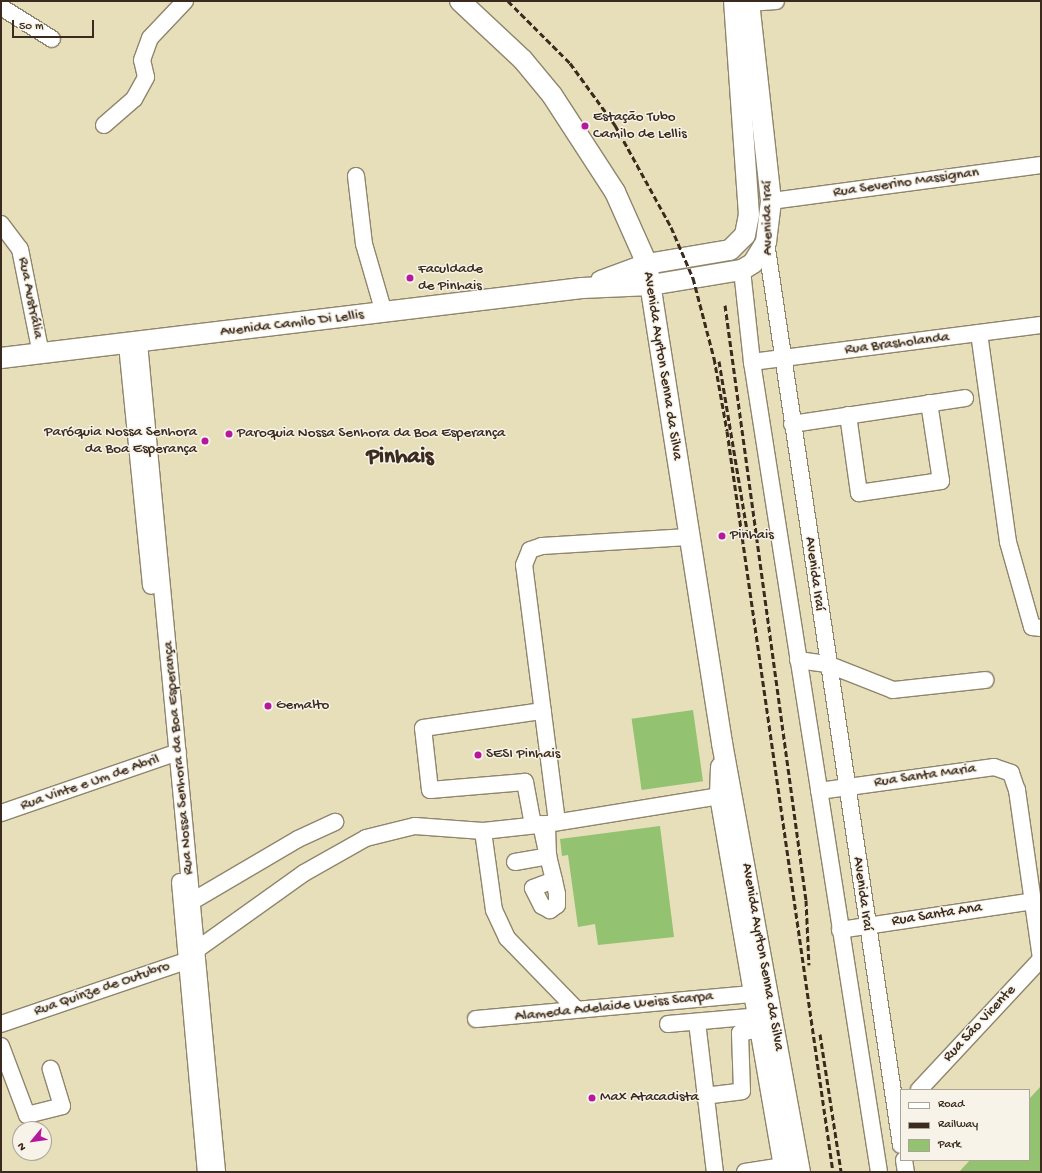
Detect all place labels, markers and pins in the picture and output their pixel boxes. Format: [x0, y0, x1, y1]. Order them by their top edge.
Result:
place label: Estação Tubo Camilo de Lellis [593, 108, 687, 143]
marker: Estação Tubo Camilo de Lellis [580, 121, 590, 131]
place label: Faculdade de Pinhais [418, 260, 483, 295]
marker: Faculdade de Pinhais [405, 273, 415, 283]
place label: Paróquia Nossa Senhora da Boa Esperança [44, 423, 197, 458]
place label: Paroquia Nossa Senhora da Boa Esperança [237, 425, 505, 443]
marker: Paroquia Nossa Senhora da Boa Esperança [224, 429, 234, 439]
marker: Paróquia Nossa Senhora da Boa Esperança [200, 436, 210, 446]
place label: Pinhais [730, 527, 774, 545]
marker: Pinhais [717, 531, 727, 541]
place label: Gemalto [276, 697, 329, 715]
marker: Gemalto [263, 701, 273, 711]
place label: SESI Pinhais [486, 746, 560, 764]
marker: SESI Pinhais [473, 750, 483, 760]
place label: Max Atacadista [600, 1089, 699, 1107]
marker: Max Atacadista [587, 1093, 597, 1103]

